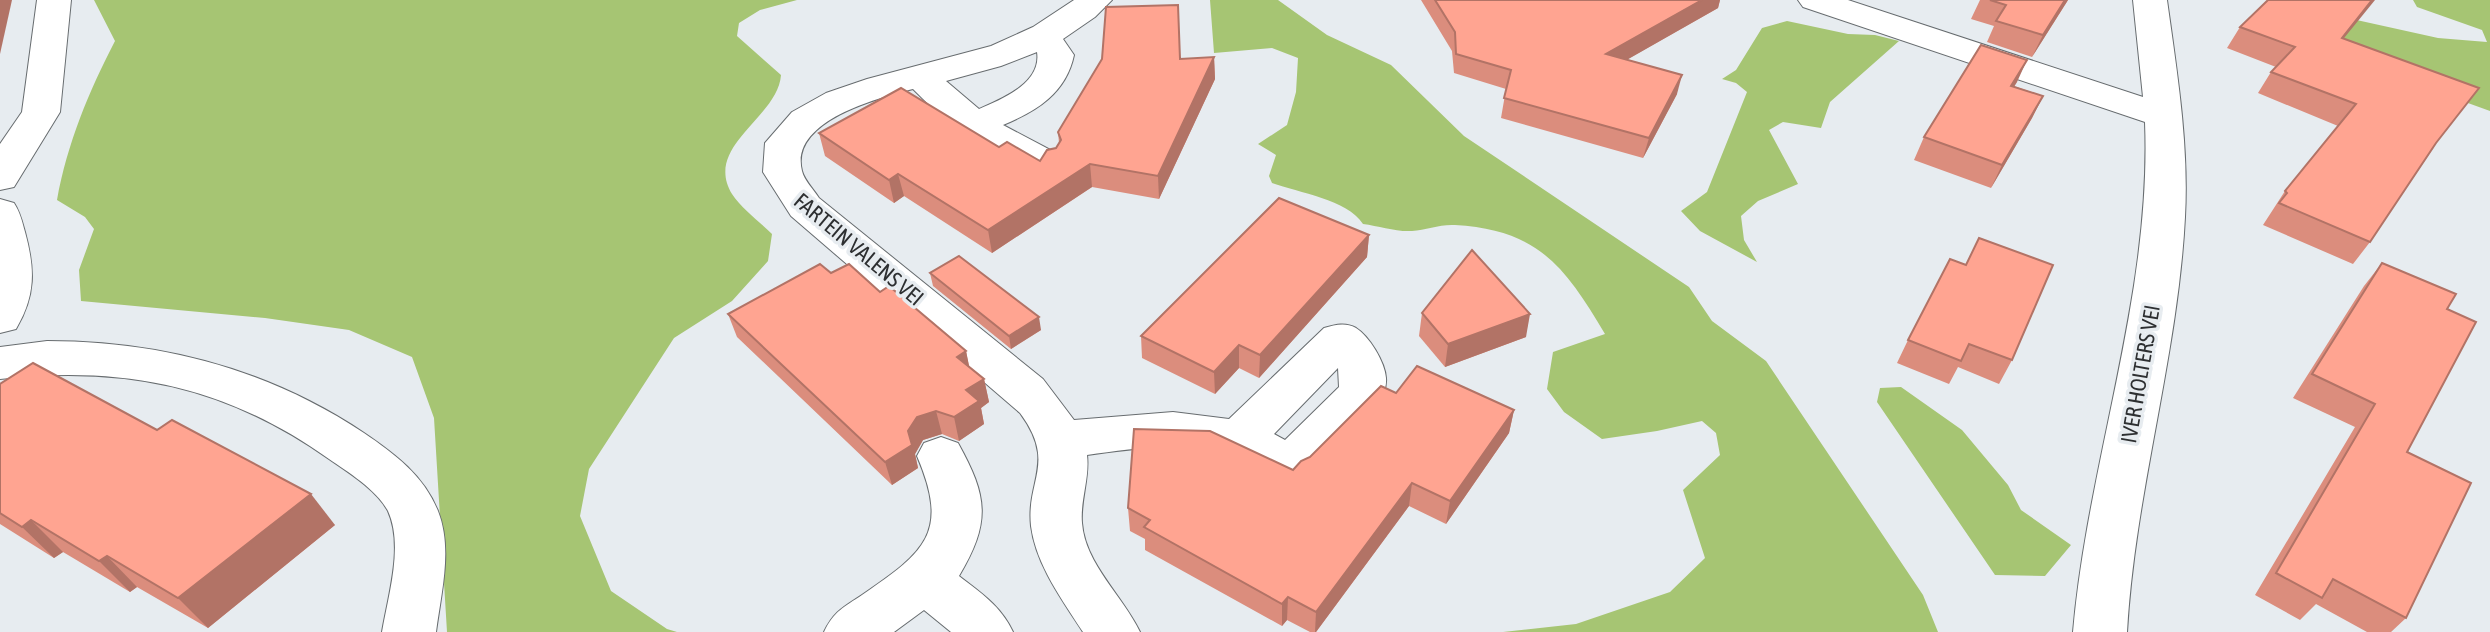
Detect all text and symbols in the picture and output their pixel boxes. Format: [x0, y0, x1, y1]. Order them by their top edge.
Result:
street label: FARTEIN VALENS VEI [789, 187, 929, 311]
street label: IVER HOLTERS VEI [2115, 303, 2165, 445]

